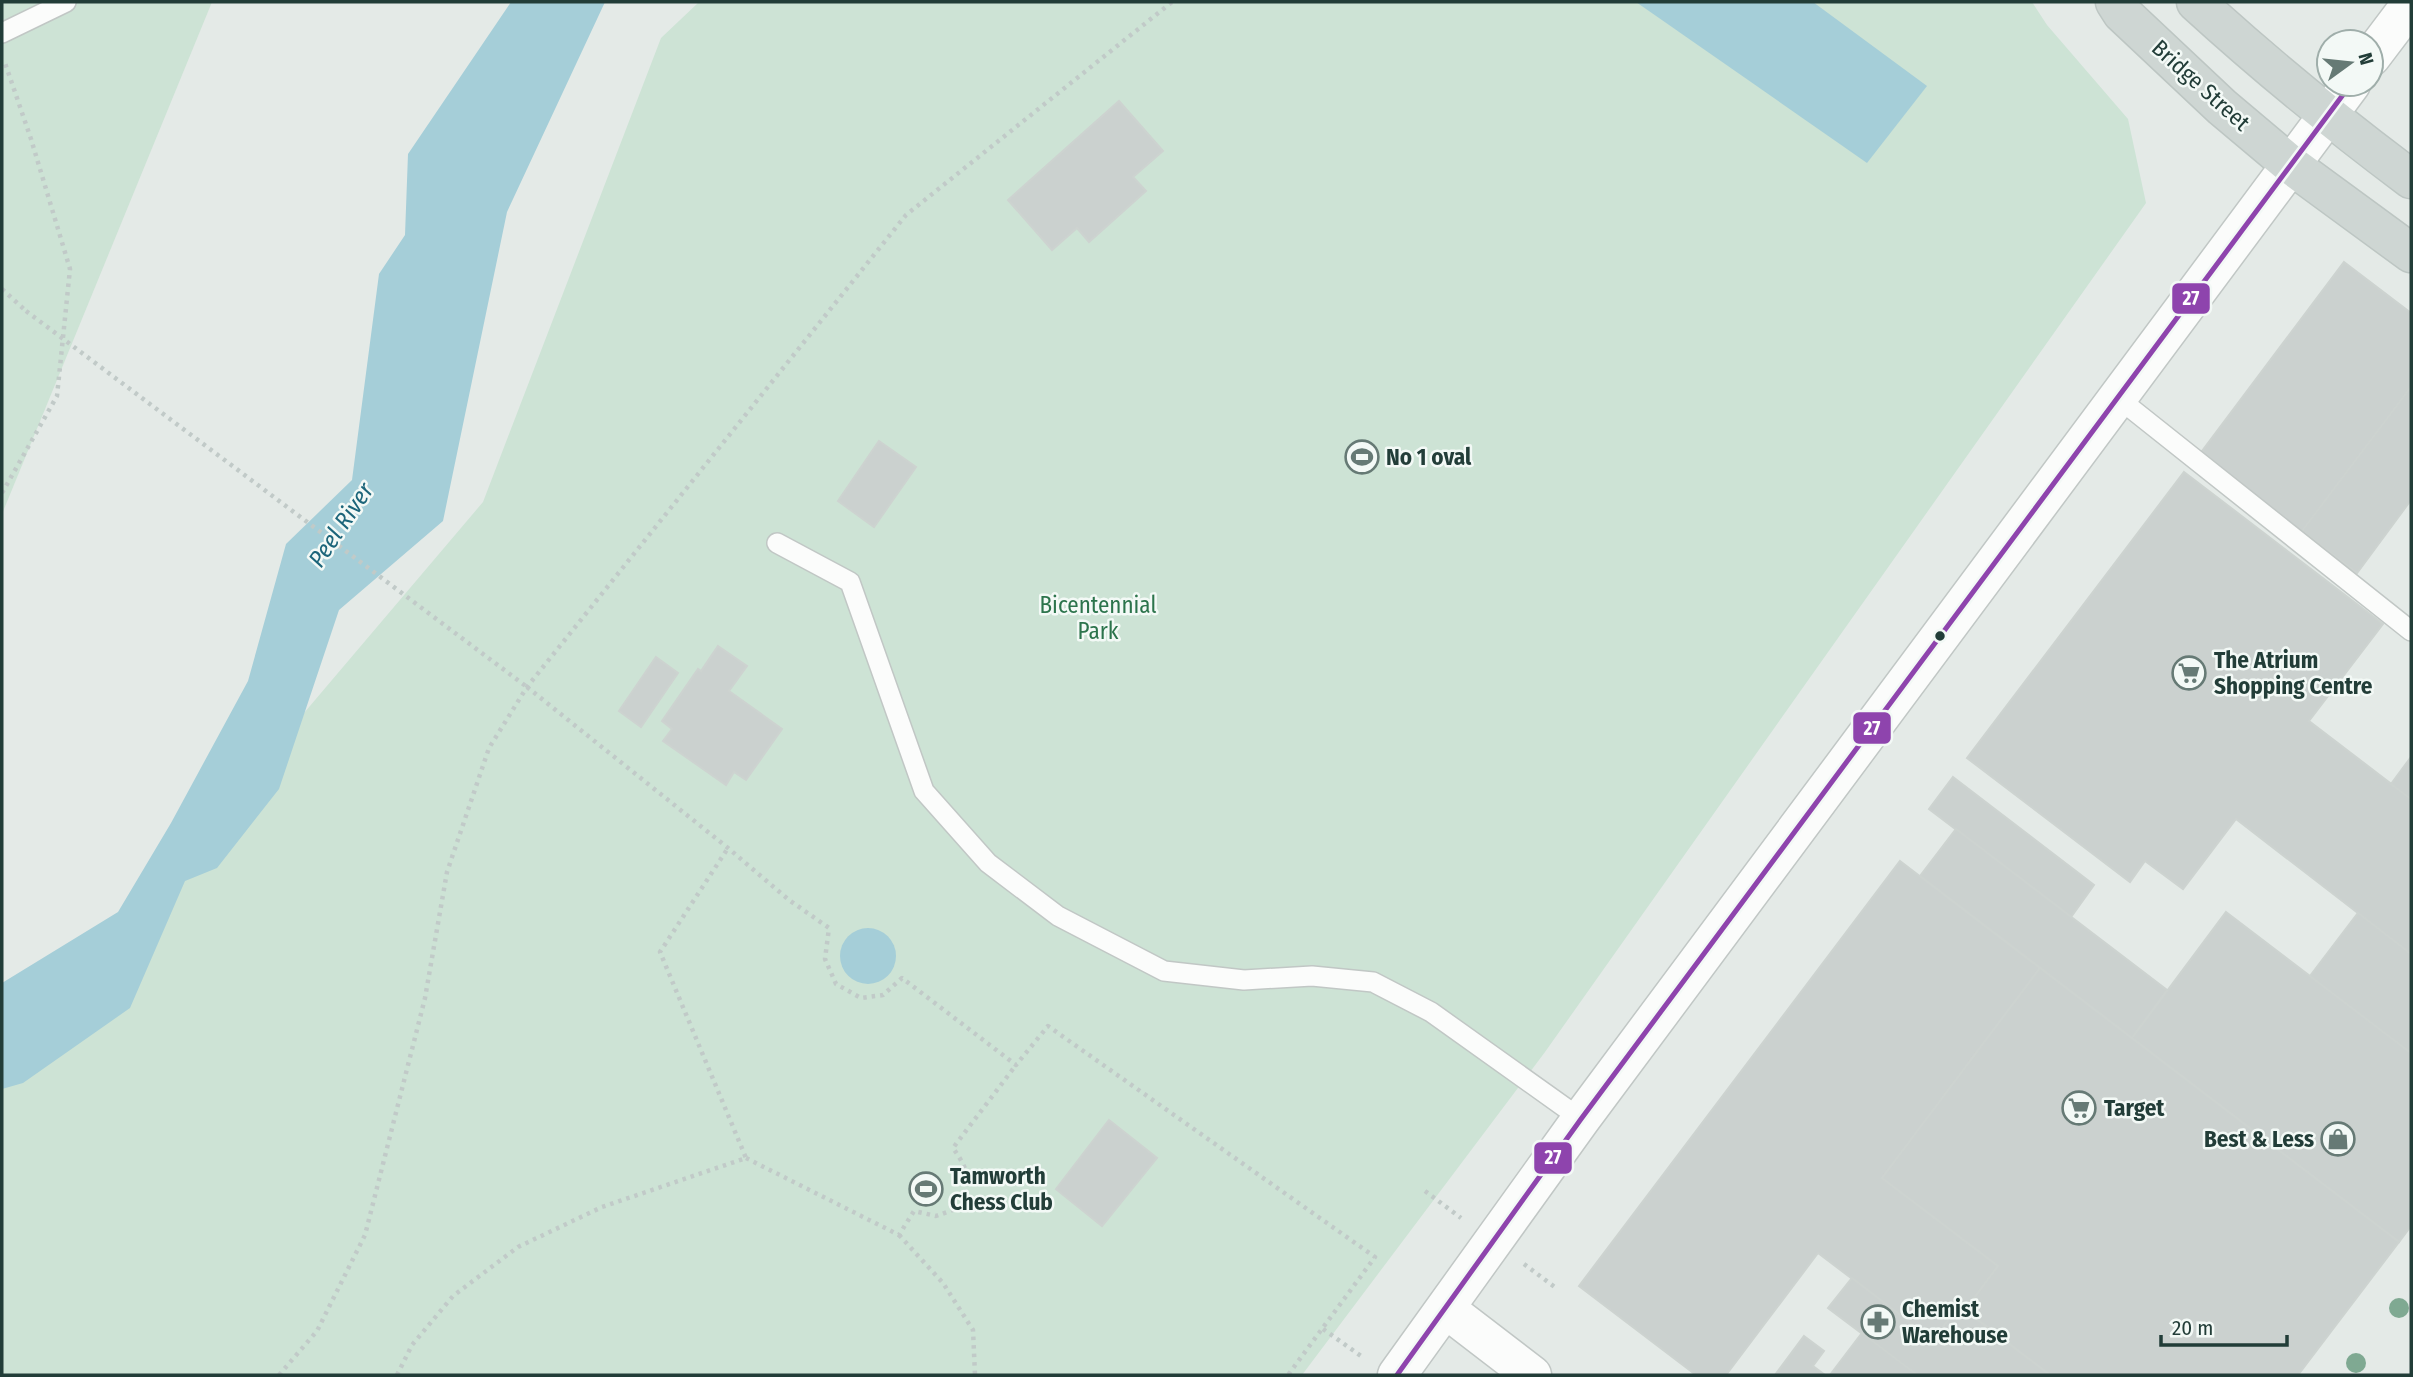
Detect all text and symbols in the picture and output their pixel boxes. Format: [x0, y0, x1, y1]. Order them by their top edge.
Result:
north arrow [2315, 28, 2385, 98]
street label: Bridge Street [2146, 34, 2256, 137]
text: N [2353, 50, 2379, 67]
line badge: 27 [2171, 282, 2211, 315]
text: 27 [2182, 287, 2199, 310]
sports icon: No 1 oval [1343, 438, 1381, 476]
place label: No 1 oval [1386, 443, 1472, 471]
water label: Peel River [303, 477, 380, 572]
park label: Bicentennial Park [1040, 591, 1156, 645]
unlabelled marker [1933, 629, 1947, 643]
place label: The Atrium Shopping Centre [2214, 646, 2373, 700]
supermarket icon: The Atrium Shopping Centre [2170, 654, 2208, 692]
line badge: 27 [1852, 711, 1892, 745]
text: 27 [1863, 717, 1880, 740]
supermarket icon: Target [2060, 1089, 2098, 1127]
place label: Target [2104, 1094, 2165, 1122]
shop icon: Best & Less [2319, 1120, 2357, 1158]
place label: Best & Less [2204, 1125, 2314, 1153]
line badge: 27 [1533, 1141, 1573, 1175]
text: 27 [1544, 1146, 1561, 1169]
place label: Tamworth Chess Club [950, 1162, 1053, 1216]
sports icon: Tamworth Chess Club [907, 1170, 945, 1208]
place label: Chemist Warehouse [1902, 1295, 2008, 1349]
pharmacy icon: Chemist Warehouse [1859, 1303, 1897, 1341]
scale bar [2161, 1304, 2287, 1348]
text: 20 m [2172, 1315, 2213, 1341]

